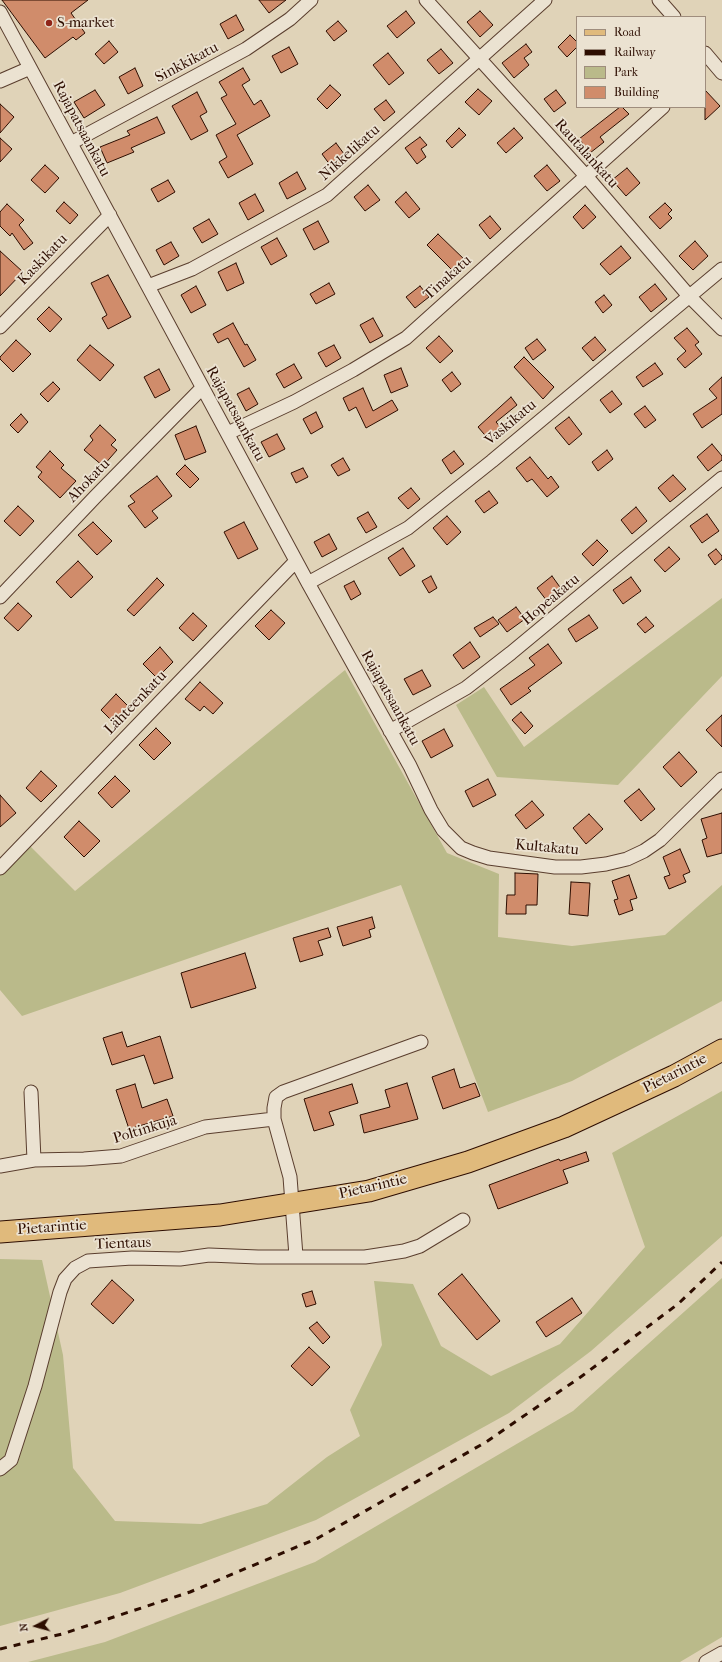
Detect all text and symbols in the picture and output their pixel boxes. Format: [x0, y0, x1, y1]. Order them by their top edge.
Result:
place label: S-market [57, 14, 115, 32]
legend [576, 16, 706, 108]
marker: S-market [44, 18, 54, 28]
text: Road [614, 25, 641, 39]
street label: Sinkkikatu [152, 39, 222, 87]
text: Railway [614, 45, 656, 59]
text: Park [614, 65, 638, 79]
street label: Rajapatsaankatu [48, 78, 114, 180]
text: Building [614, 85, 659, 99]
street label: Rautalankatu [550, 116, 622, 192]
street label: Nikkelikatu [316, 121, 384, 185]
street label: Kaskikatu [14, 231, 72, 289]
street label: Tinakatu [420, 252, 476, 304]
street label: Rajapatsaankatu [201, 363, 269, 465]
street label: Vaskikatu [481, 396, 541, 450]
street label: Ahokatu [64, 455, 114, 507]
street label: Hopeakatu [518, 571, 584, 629]
street label: Rajapatsaankatu [356, 647, 424, 749]
street label: Lähteenkatu [101, 667, 171, 739]
street label: Kultakatu [514, 836, 580, 860]
street label: Pietarintie [640, 1050, 710, 1098]
street label: Poltinkuja [111, 1112, 179, 1148]
street label: Pietarintie [337, 1170, 409, 1204]
street label: Pietarintie [17, 1217, 87, 1239]
street label: Tientaus [94, 1234, 152, 1254]
north arrow [16, 1606, 56, 1646]
text: N [17, 1622, 30, 1632]

